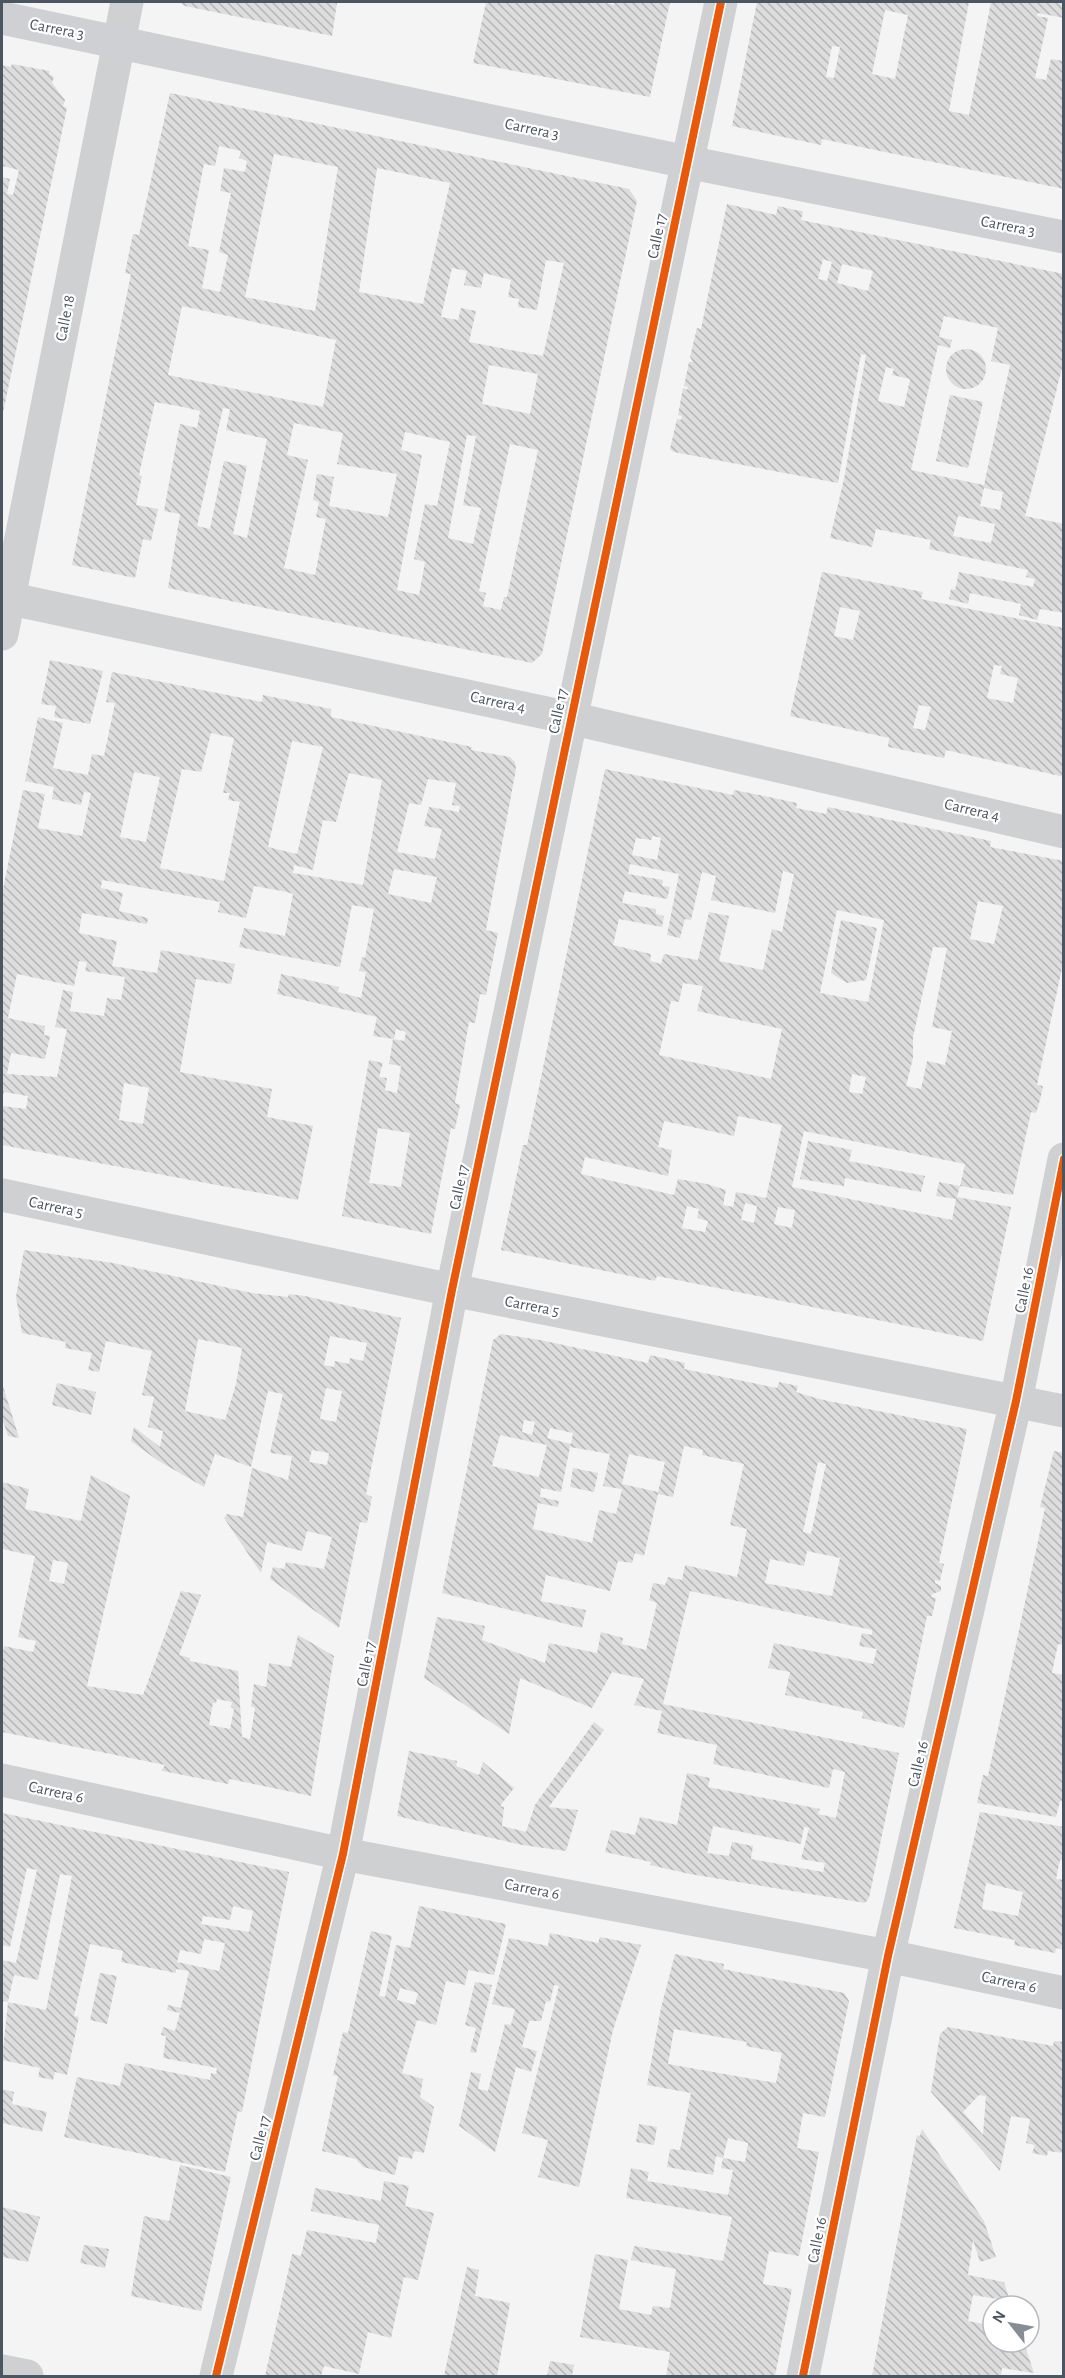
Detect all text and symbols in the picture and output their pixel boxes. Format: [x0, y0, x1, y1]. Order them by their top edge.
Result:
street label: Carrera 3 [29, 16, 85, 42]
street label: Carrera 3 [503, 115, 561, 143]
street label: Calle 17 [644, 212, 670, 260]
street label: Carrera 3 [980, 213, 1036, 239]
street label: Calle 18 [53, 294, 77, 342]
street label: Calle 17 [545, 687, 571, 735]
street label: Carrera 4 [469, 688, 527, 716]
street label: Carrera 4 [943, 796, 1001, 824]
street label: Calle 17 [446, 1163, 472, 1211]
street label: Carrera 5 [27, 1193, 85, 1221]
street label: Calle 16 [1012, 1266, 1036, 1314]
street label: Carrera 5 [503, 1293, 561, 1319]
street label: Calle 17 [354, 1640, 378, 1688]
street label: Calle 16 [905, 1739, 931, 1789]
street label: Carrera 6 [27, 1778, 85, 1806]
street label: Carrera 6 [503, 1876, 561, 1902]
street label: Carrera 6 [980, 1968, 1038, 1996]
street label: Calle 17 [247, 2114, 273, 2162]
street label: Calle 16 [805, 2216, 829, 2264]
north arrow [981, 2294, 1041, 2354]
text: N [989, 2308, 1009, 2326]

